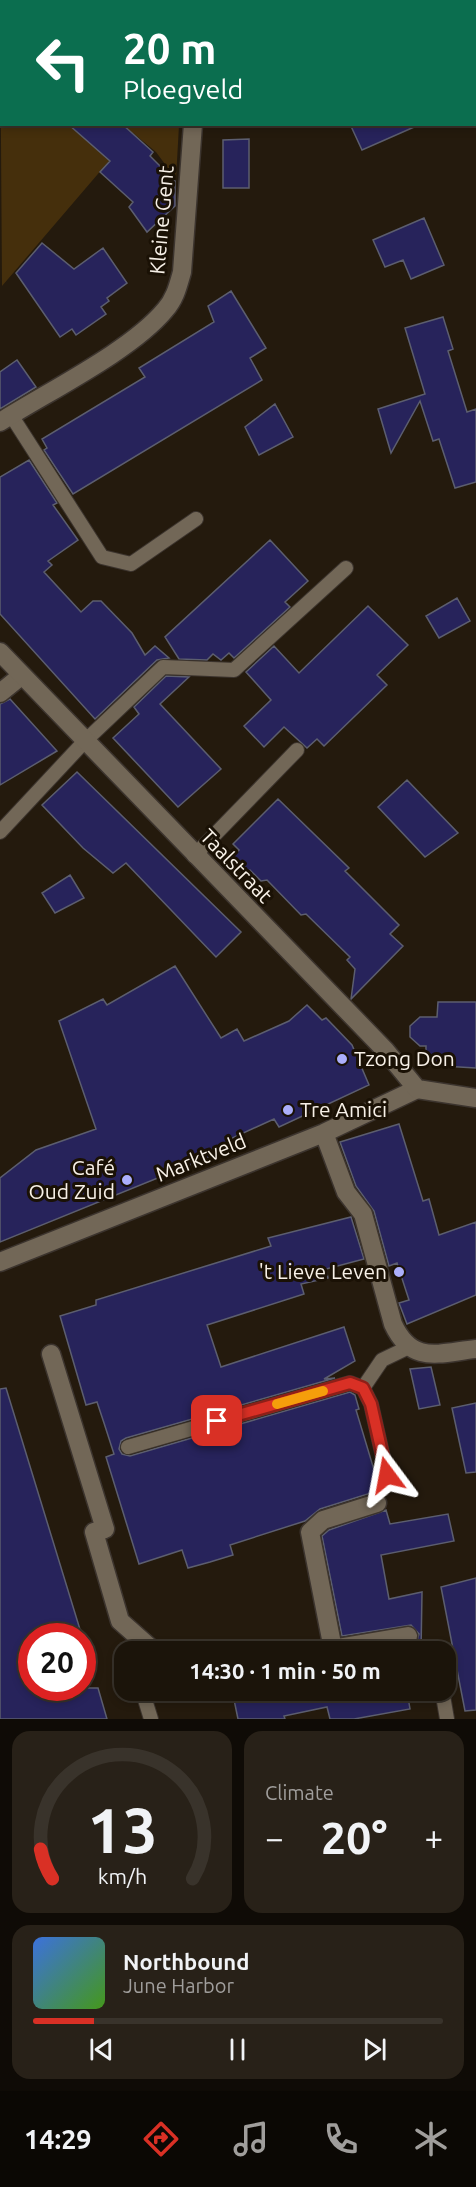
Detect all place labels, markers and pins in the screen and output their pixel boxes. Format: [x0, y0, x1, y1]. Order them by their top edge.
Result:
place label: Tzong Don [354, 1046, 455, 1070]
marker: Tzong Don [335, 1052, 349, 1066]
place label: Tre Amici [300, 1097, 387, 1121]
marker: Tre Amici [281, 1103, 295, 1117]
place label: Café Oud Zuid [29, 1155, 115, 1203]
marker: Café Oud Zuid [120, 1173, 134, 1187]
place label: 't Lieve Leven [259, 1259, 387, 1283]
marker: 't Lieve Leven [392, 1265, 406, 1279]
pin [191, 1395, 242, 1446]

